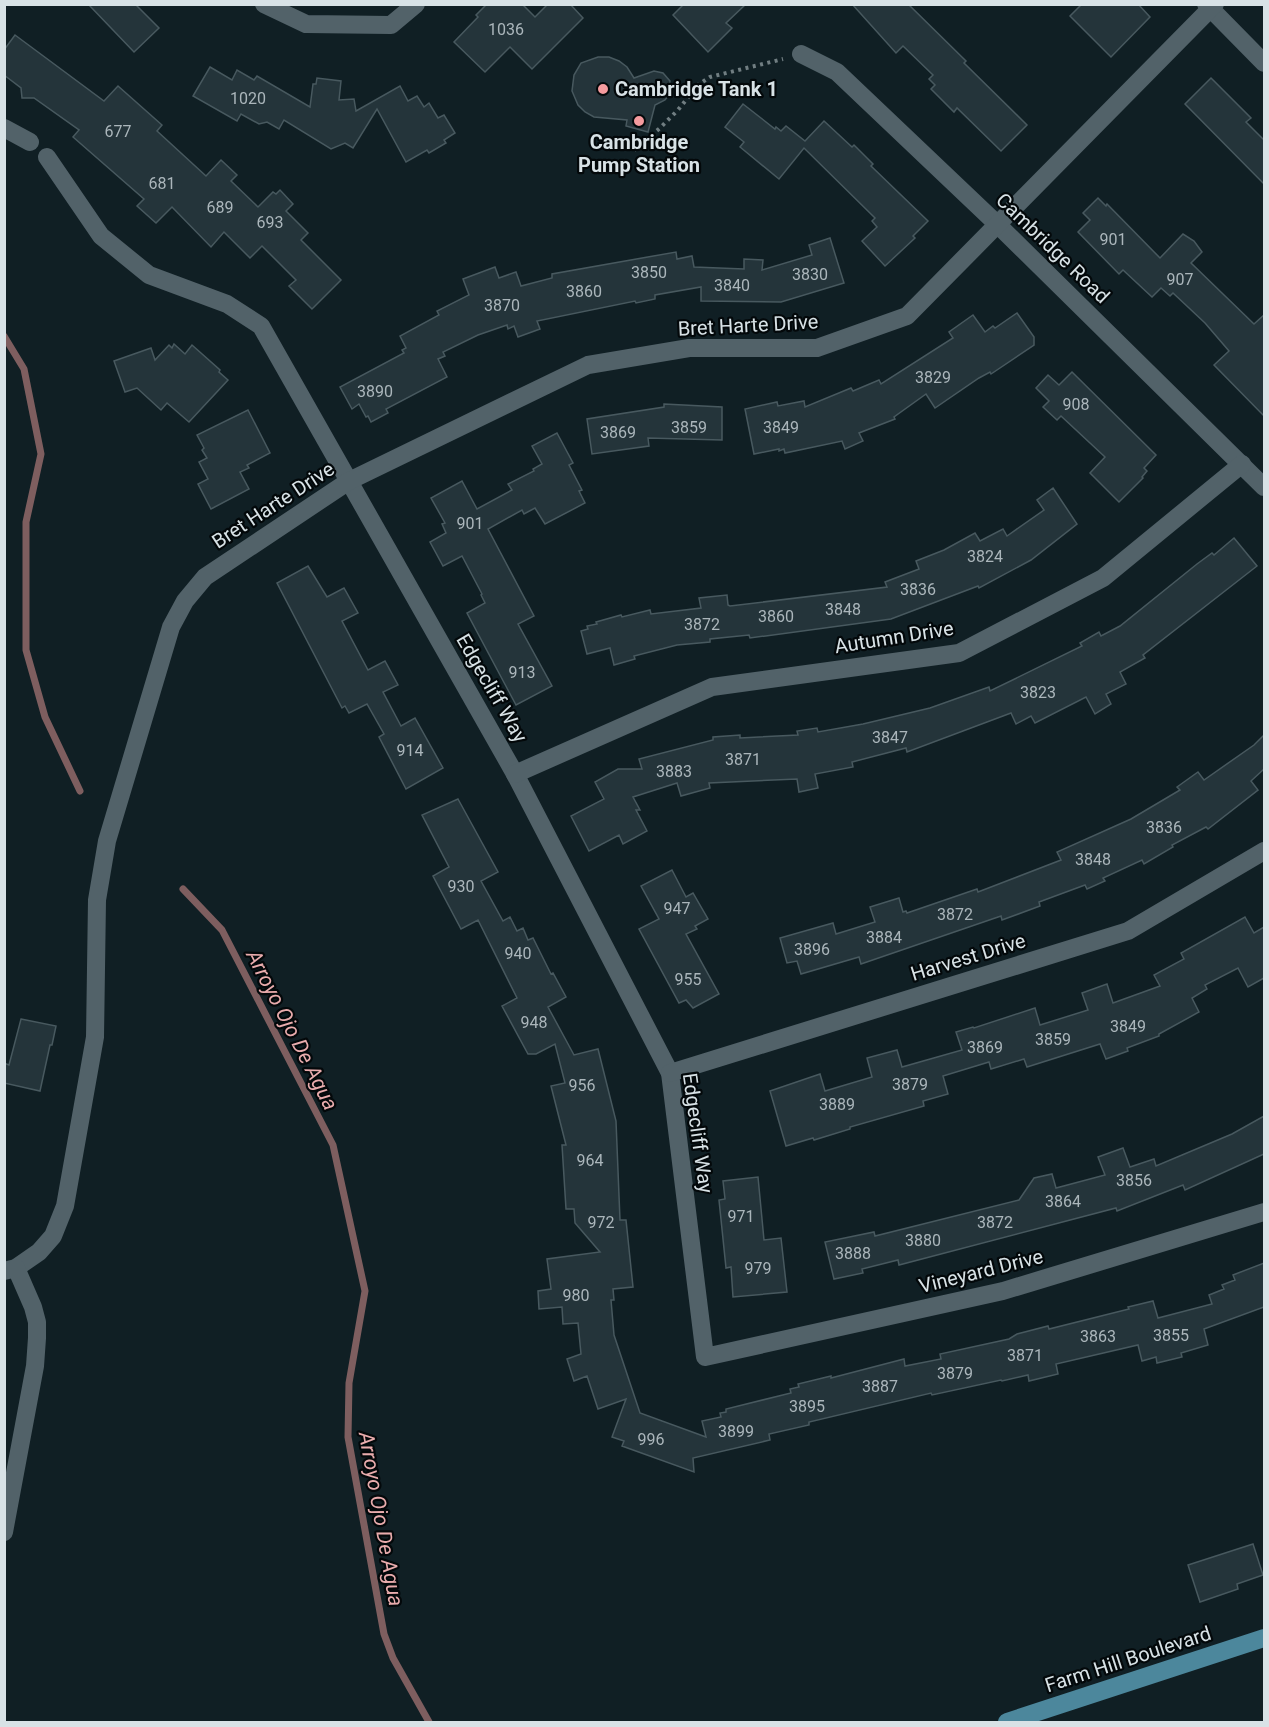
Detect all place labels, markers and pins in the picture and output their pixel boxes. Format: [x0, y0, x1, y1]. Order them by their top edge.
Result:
place label: Cambridge Tank 1 [615, 77, 778, 101]
marker: Cambridge Tank 1 [596, 82, 610, 96]
marker: Cambridge Pump Station [632, 114, 646, 128]
place label: Cambridge Pump Station [578, 130, 700, 177]

